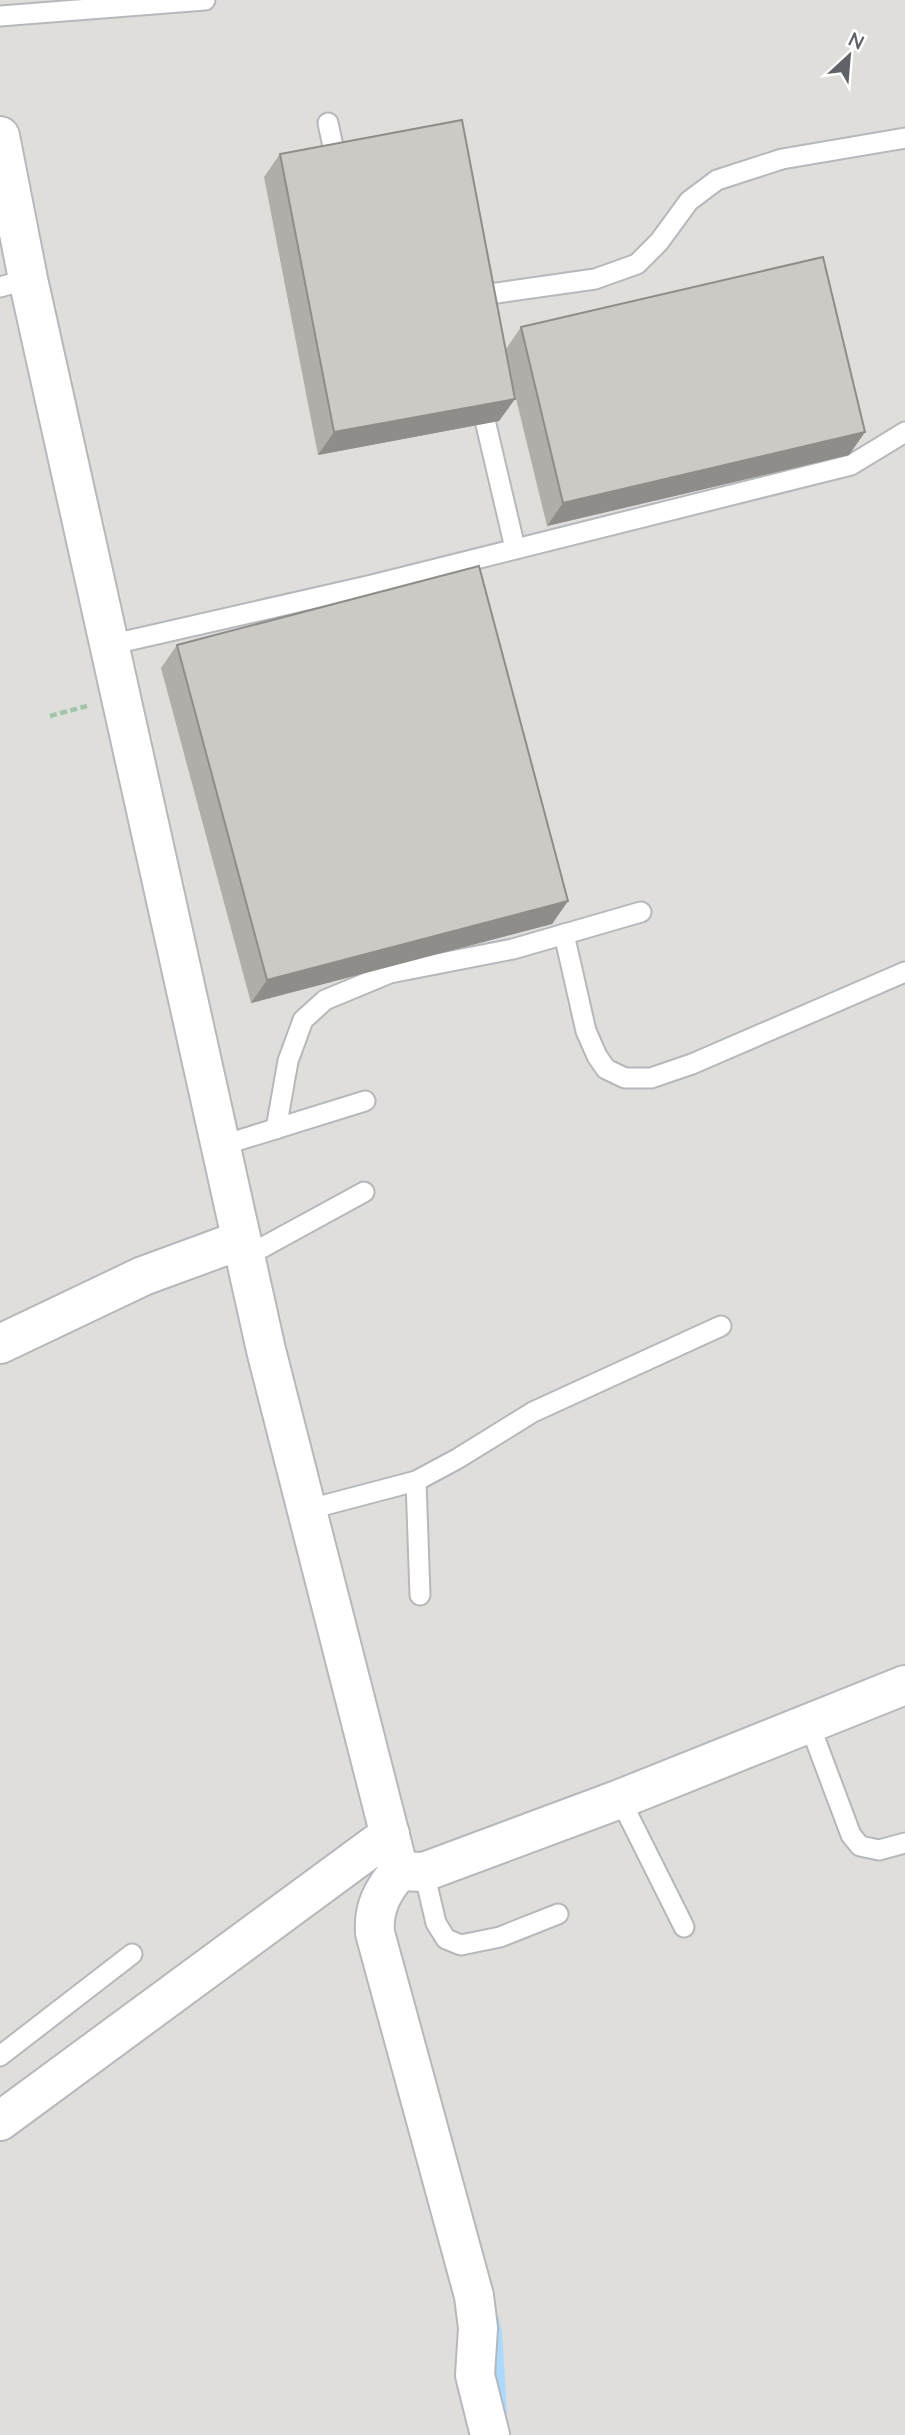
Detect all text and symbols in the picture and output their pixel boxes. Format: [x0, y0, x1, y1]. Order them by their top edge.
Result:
north arrow [814, 21, 884, 91]
text: N [845, 27, 868, 54]

